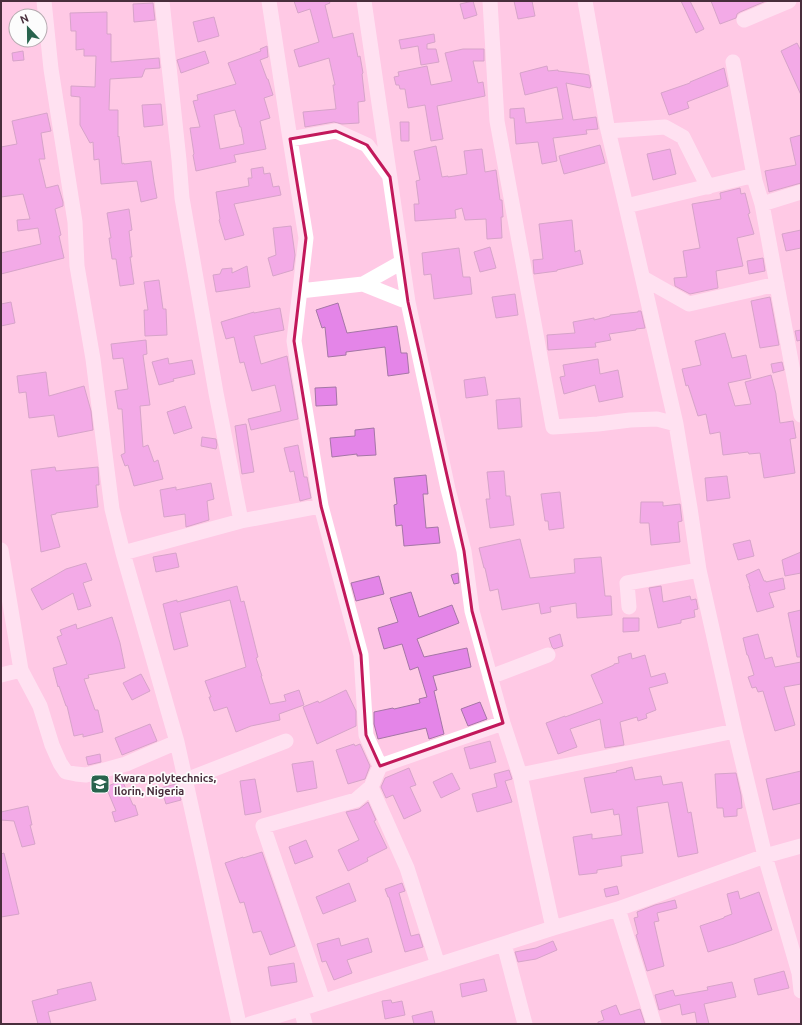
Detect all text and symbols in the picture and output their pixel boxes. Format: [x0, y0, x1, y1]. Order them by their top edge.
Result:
north arrow [8, 8, 48, 48]
text: N [18, 12, 30, 26]
place label: Kwara polytechnics, Ilorin, Nigeria [114, 772, 216, 797]
school or university icon: Kwara polytechnics, Ilorin, Nigeria [89, 773, 111, 795]

